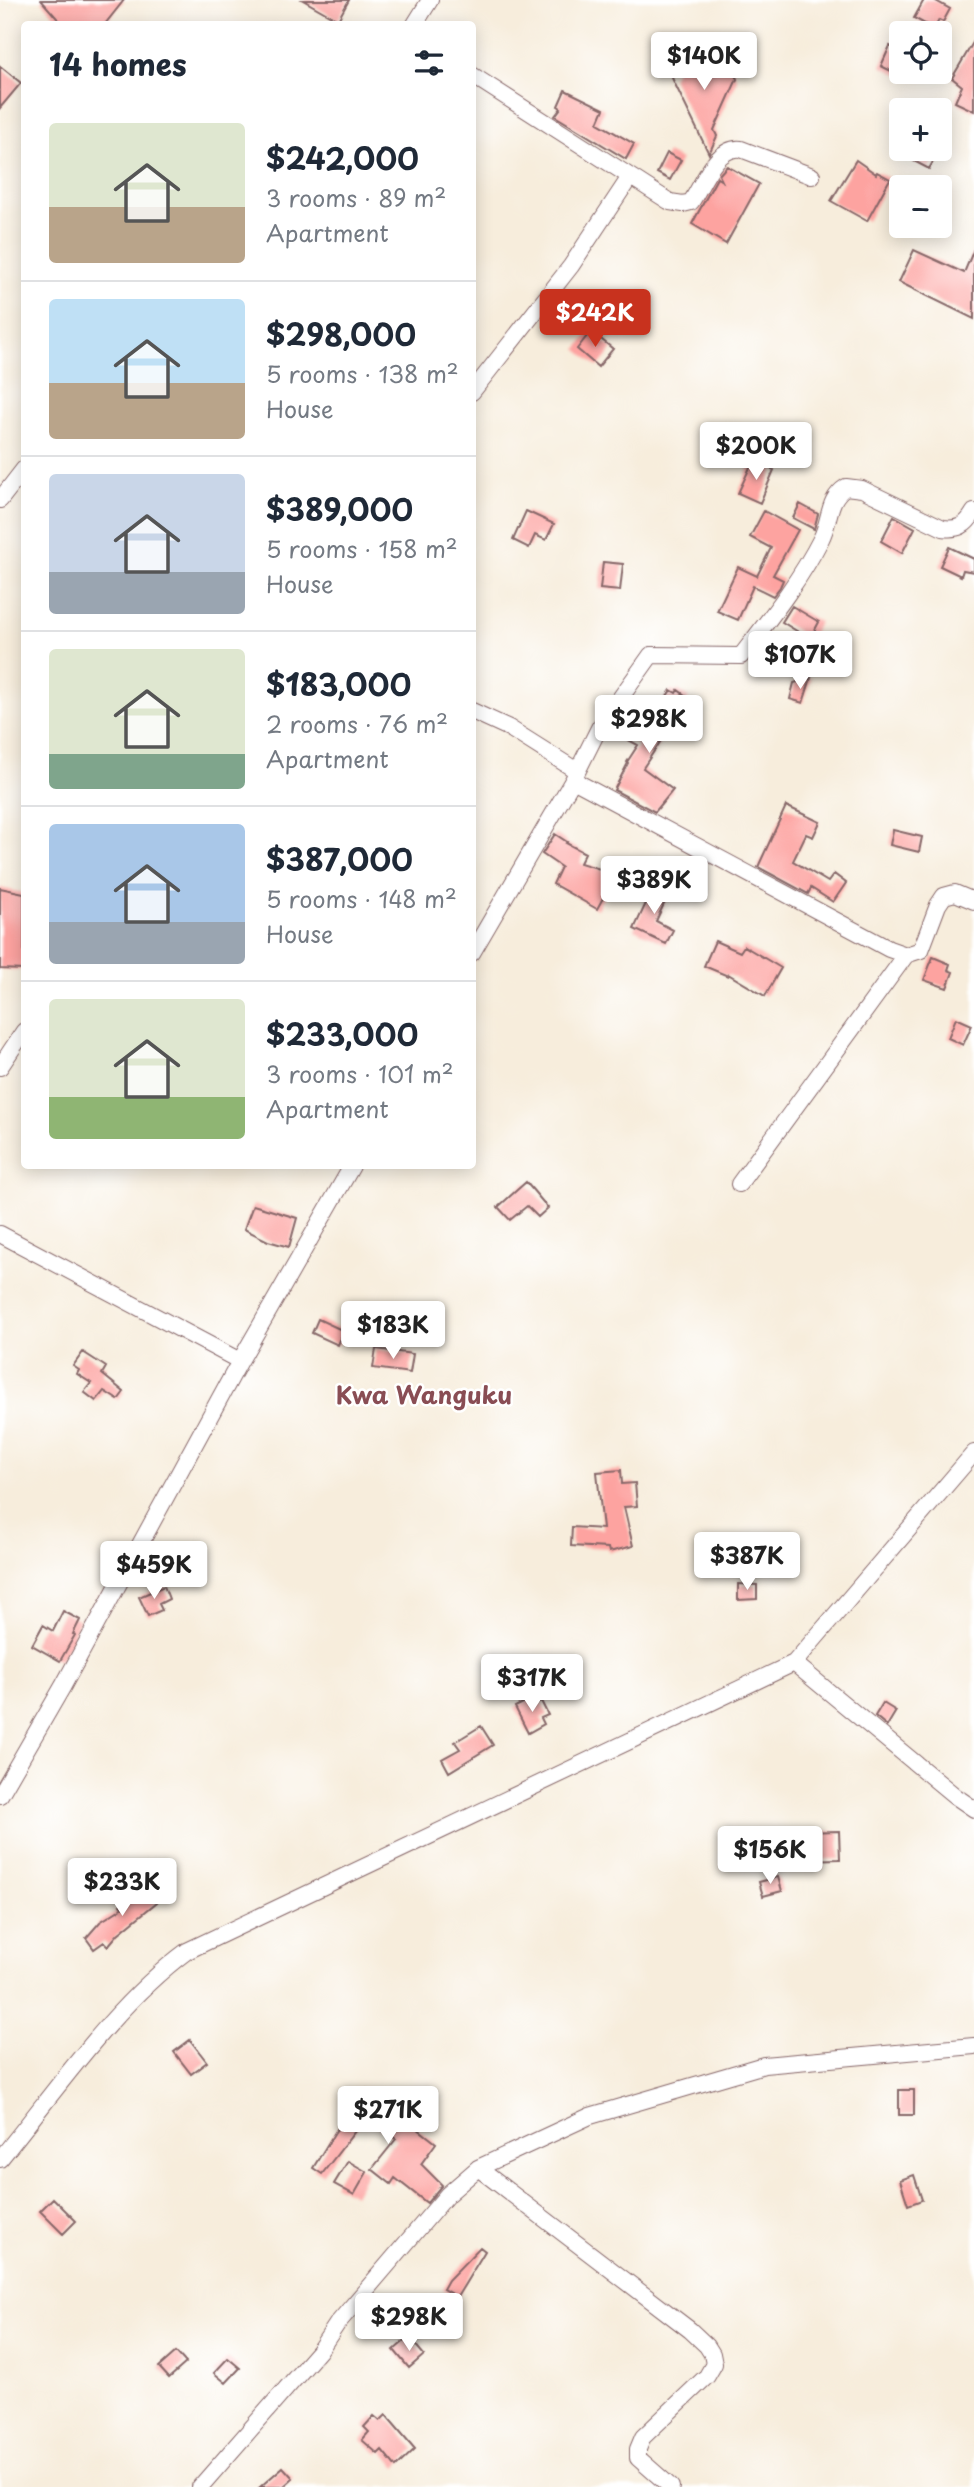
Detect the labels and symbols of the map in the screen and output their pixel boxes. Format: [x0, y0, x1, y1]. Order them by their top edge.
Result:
pin: $140K [655, 32, 753, 92]
pin: $242K [546, 290, 644, 349]
pin: $200K [707, 422, 805, 482]
pin: $107K [751, 632, 849, 691]
pin: $298K [600, 696, 698, 755]
pin: $389K [605, 856, 703, 916]
pin: $183K [344, 1302, 442, 1361]
district label: Kwa Wanguku [336, 1376, 512, 1412]
pin: $387K [698, 1532, 796, 1592]
pin: $459K [105, 1542, 203, 1601]
pin: $317K [483, 1654, 581, 1714]
pin: $156K [721, 1826, 819, 1886]
pin: $233K [73, 1858, 171, 1918]
pin: $271K [339, 2086, 437, 2146]
pin: $298K [360, 2294, 458, 2353]

